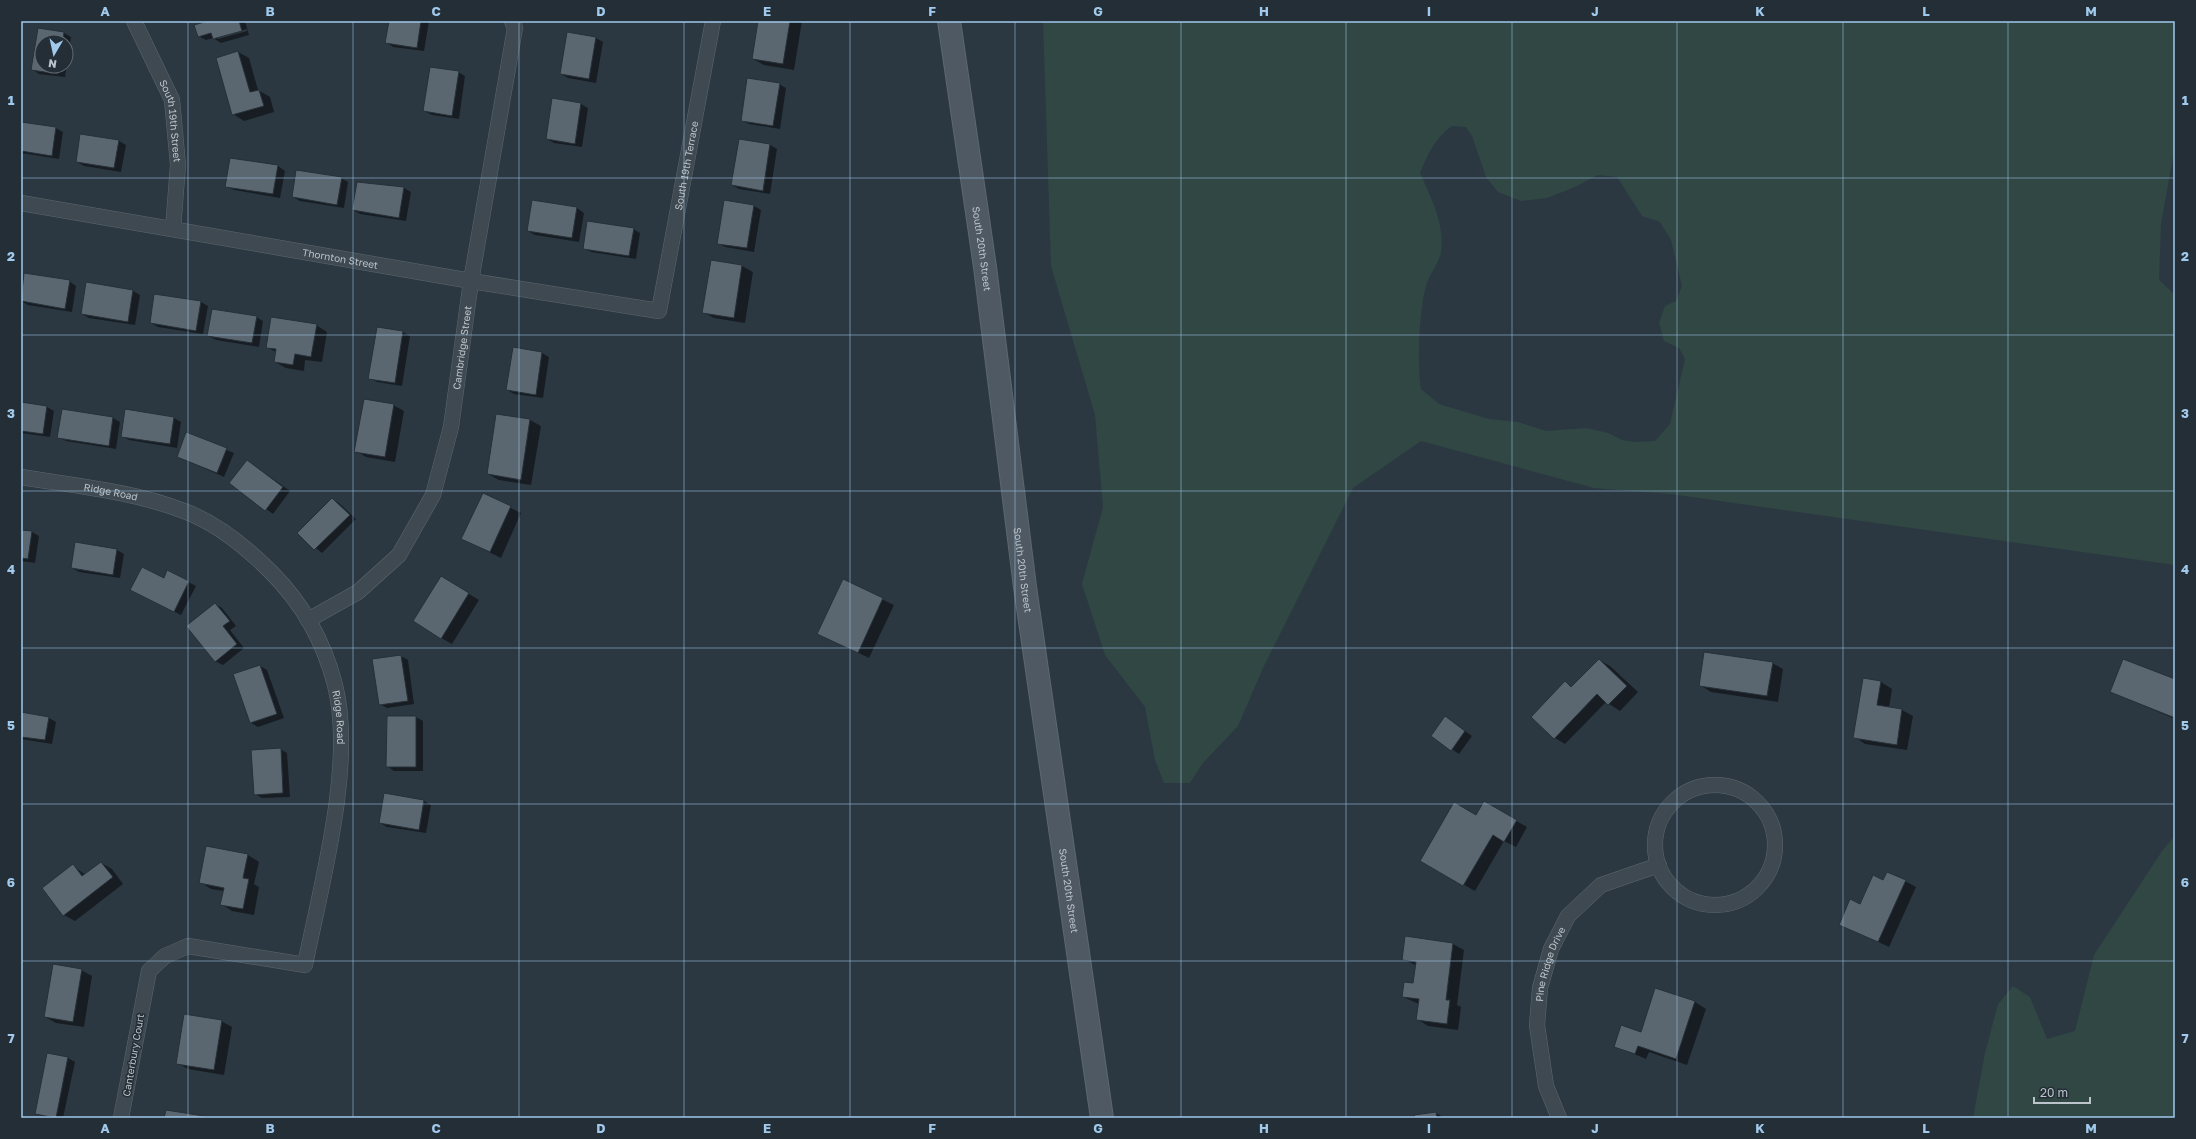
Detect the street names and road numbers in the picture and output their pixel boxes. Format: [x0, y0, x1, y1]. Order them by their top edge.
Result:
street label: South 19th Street [157, 78, 184, 163]
street label: South 19th Terrace [672, 120, 700, 211]
street label: South 20th Street [970, 205, 994, 292]
street label: Thornton Street [301, 246, 379, 271]
street label: Cambridge Street [450, 305, 474, 390]
street label: Ridge Road [83, 481, 139, 503]
street label: South 20th Street [1012, 527, 1035, 613]
street label: Ridge Road [330, 689, 347, 744]
street label: South 20th Street [1057, 848, 1081, 934]
street label: Pine Ridge Drive [1533, 924, 1568, 1002]
street label: Canterbury Court [120, 1013, 146, 1097]

